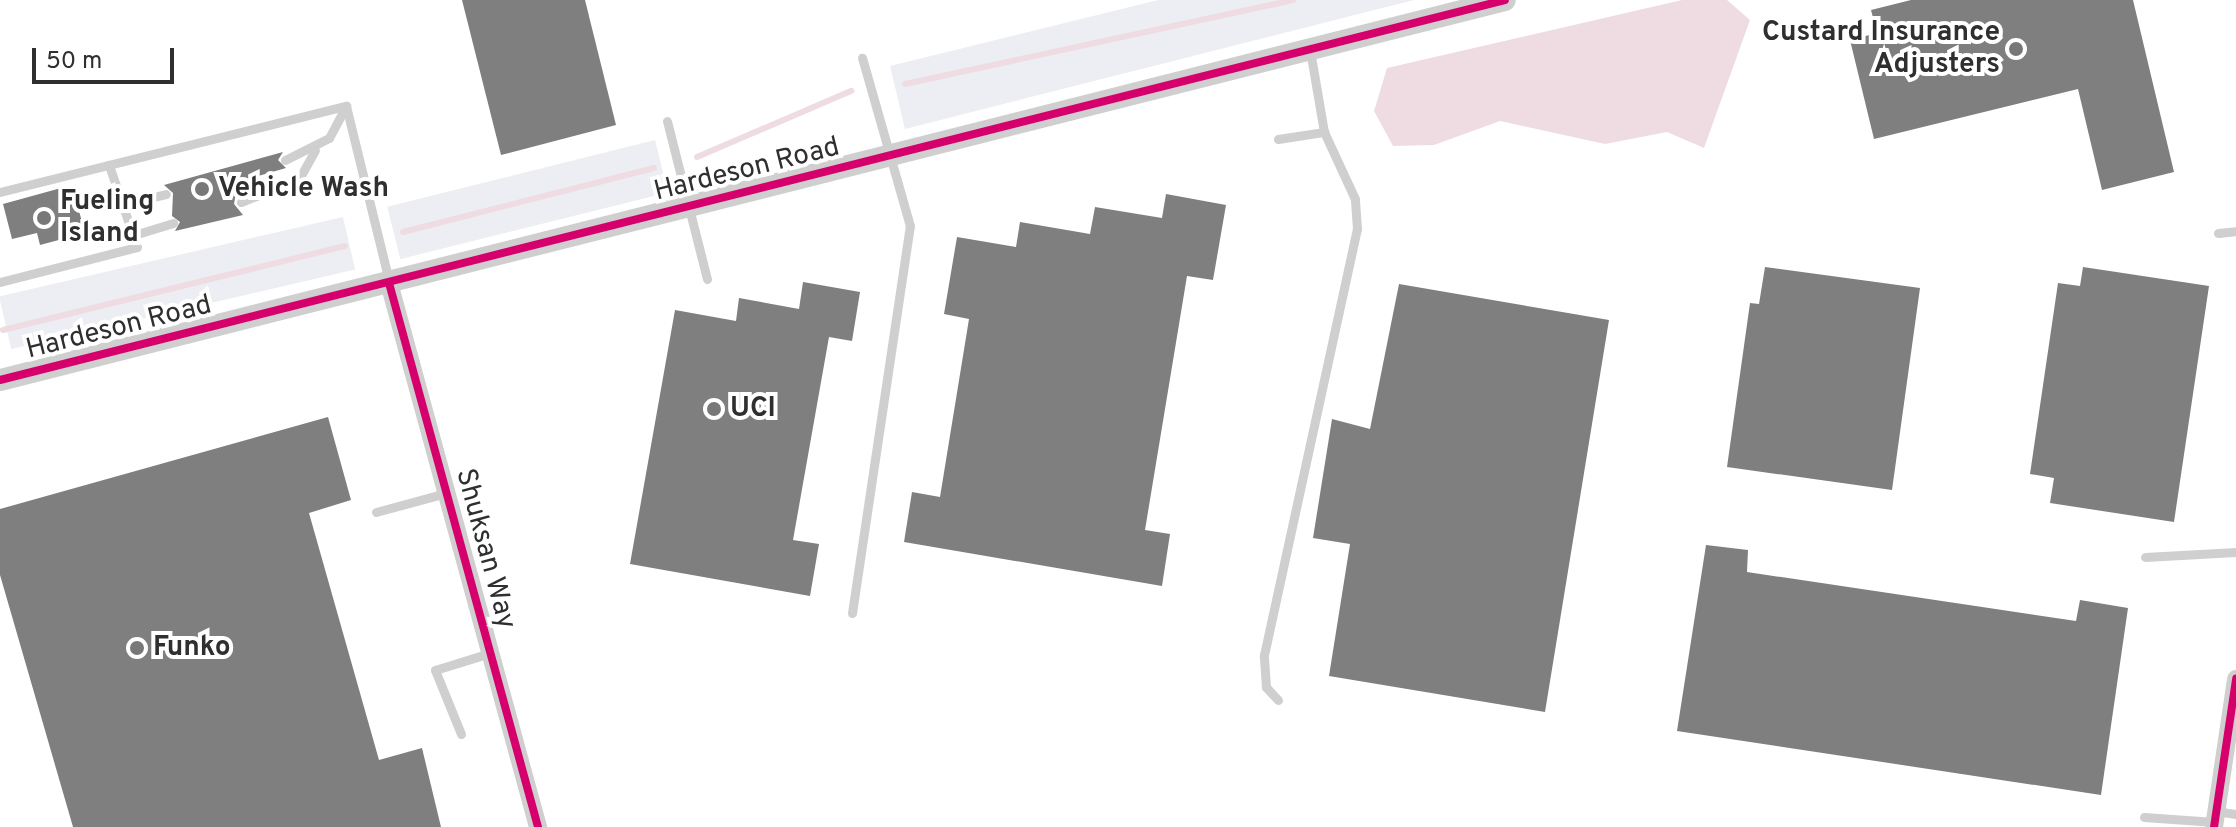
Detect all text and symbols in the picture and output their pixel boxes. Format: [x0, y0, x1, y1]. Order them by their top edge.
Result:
place label: Custard Insurance Adjusters [1762, 16, 2000, 82]
scale bar [36, 32, 178, 82]
marker: Custard Insurance Adjusters [2007, 40, 2025, 58]
text: 50 m [46, 47, 102, 77]
street label: Hardeson Road [651, 131, 843, 209]
place label: Vehicle Wash [218, 172, 389, 206]
marker: Vehicle Wash [193, 180, 211, 198]
place label: Fueling Island [60, 185, 154, 251]
marker: Fueling Island [35, 209, 53, 227]
street label: Hardeson Road [23, 289, 215, 367]
place label: UCI [730, 392, 776, 426]
marker: UCI [705, 400, 723, 418]
street label: Shuksan Way [447, 465, 523, 633]
place label: Funko [153, 631, 231, 665]
marker: Funko [128, 639, 146, 657]

